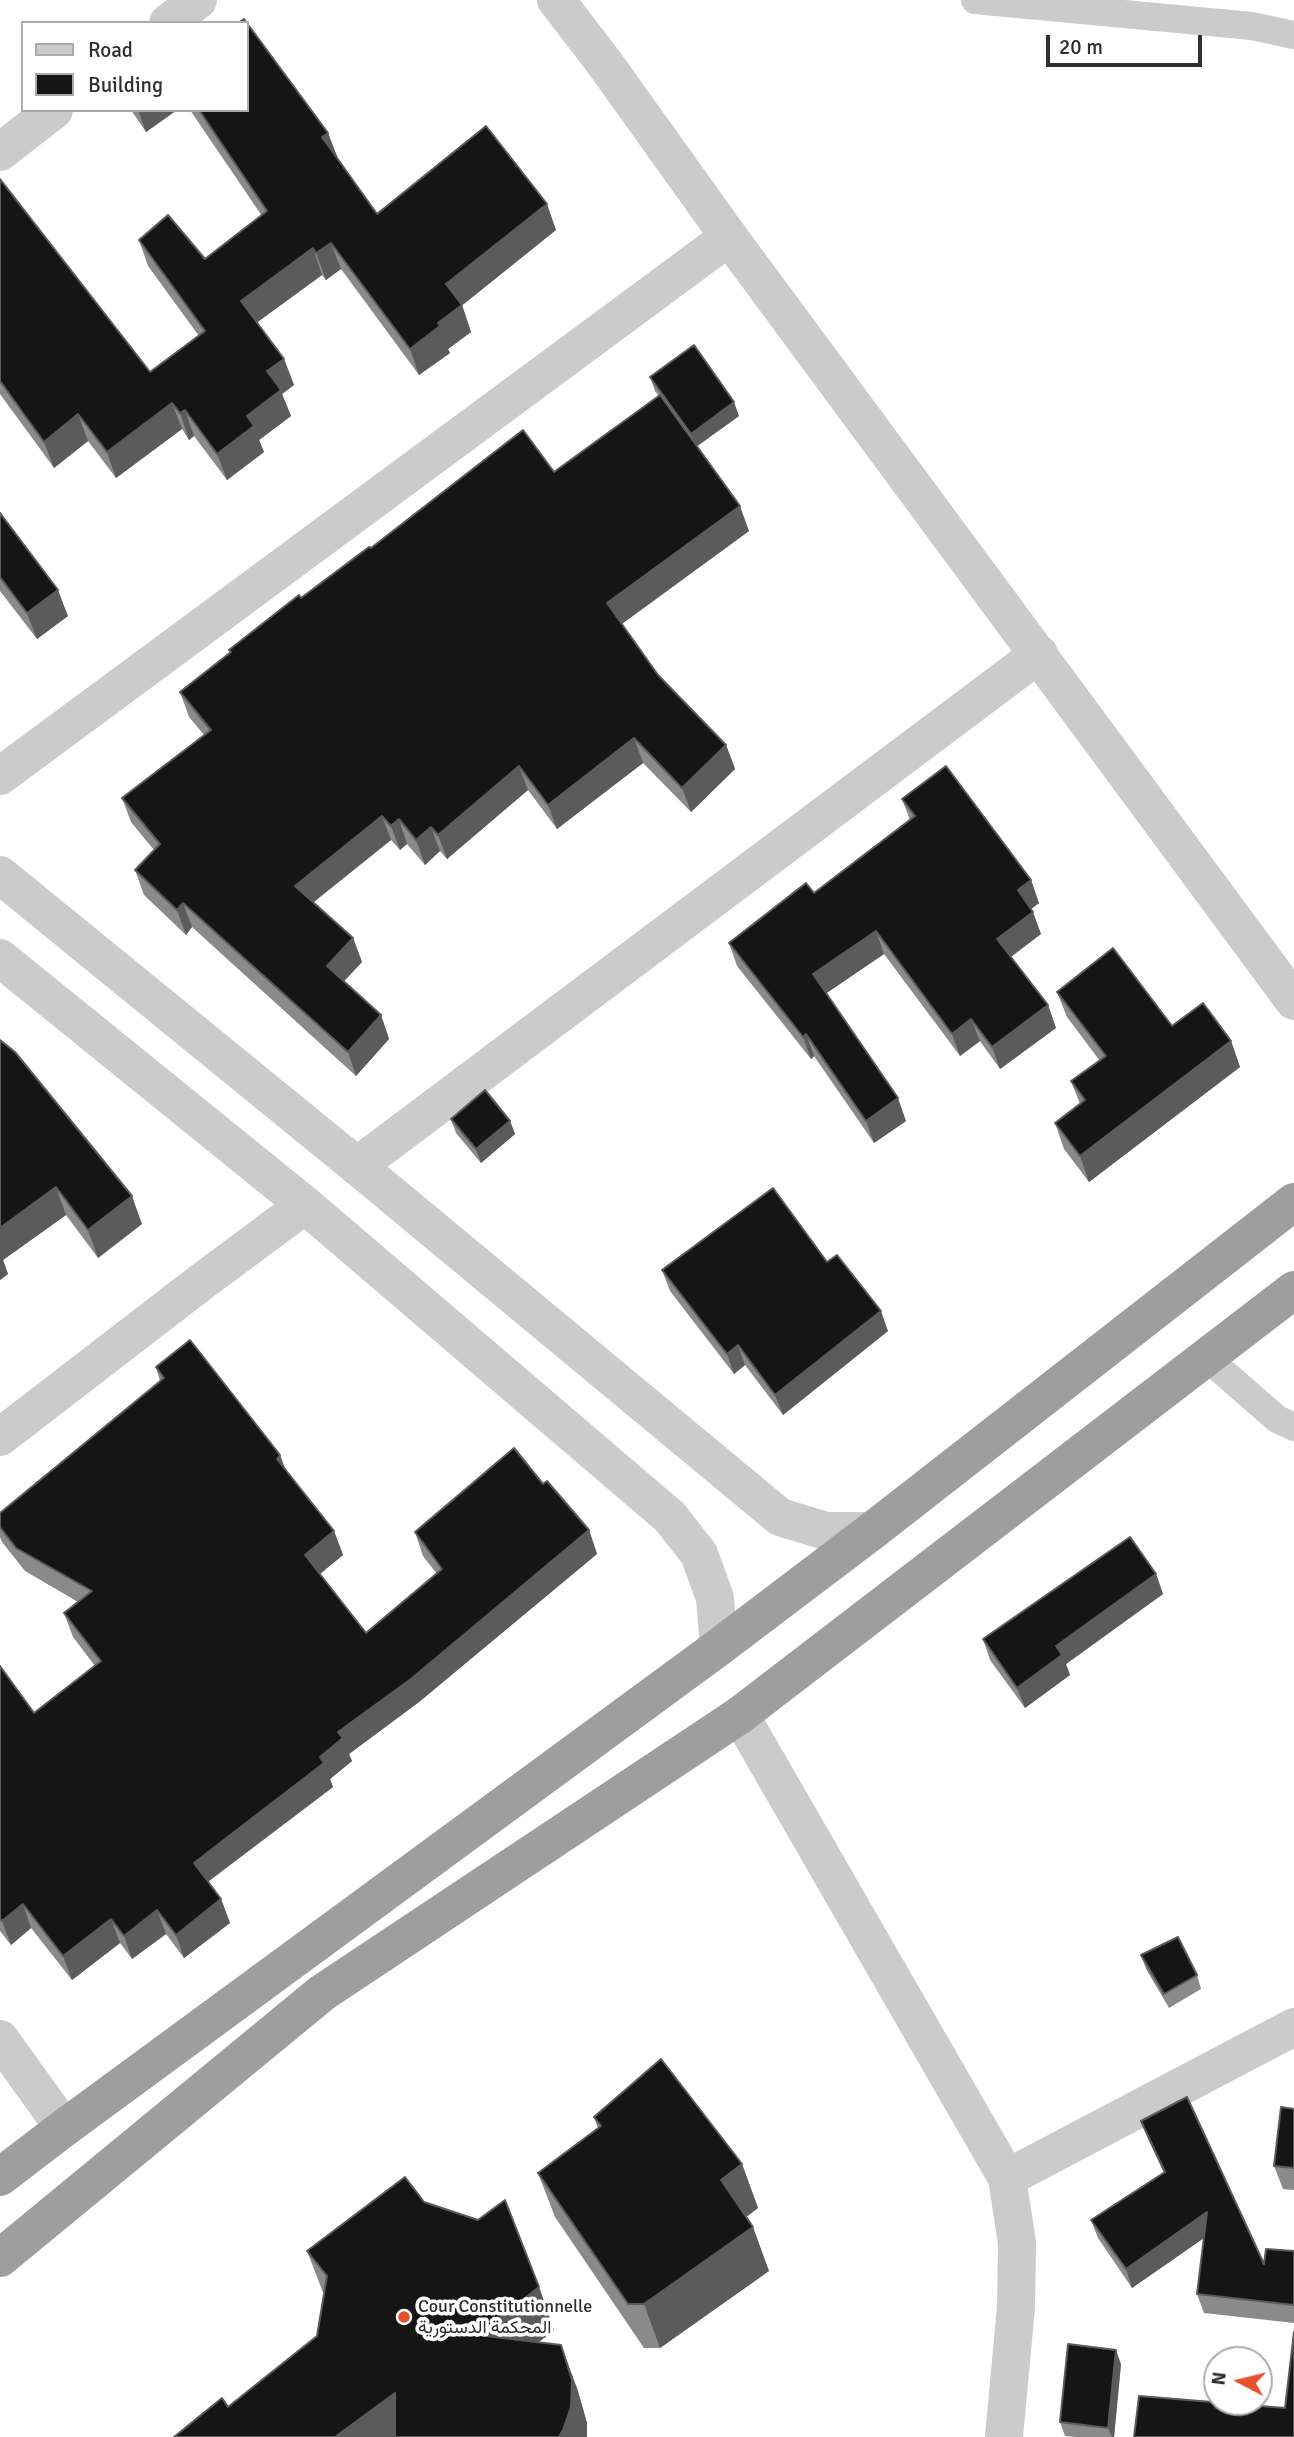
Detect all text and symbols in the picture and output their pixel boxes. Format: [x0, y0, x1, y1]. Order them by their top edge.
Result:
legend [21, 21, 248, 112]
scale bar [1049, 21, 1205, 65]
text: 20 m [1059, 34, 1103, 60]
text: Road [88, 37, 133, 63]
text: Building [88, 72, 163, 98]
place label: Cour Constitutionnelle المحكمة الدستورية [418, 2296, 592, 2338]
marker: Cour Constitutionnelle المحكمة الدستورية [396, 2309, 412, 2325]
north arrow [1203, 2346, 1273, 2416]
text: N [1206, 2371, 1232, 2387]

